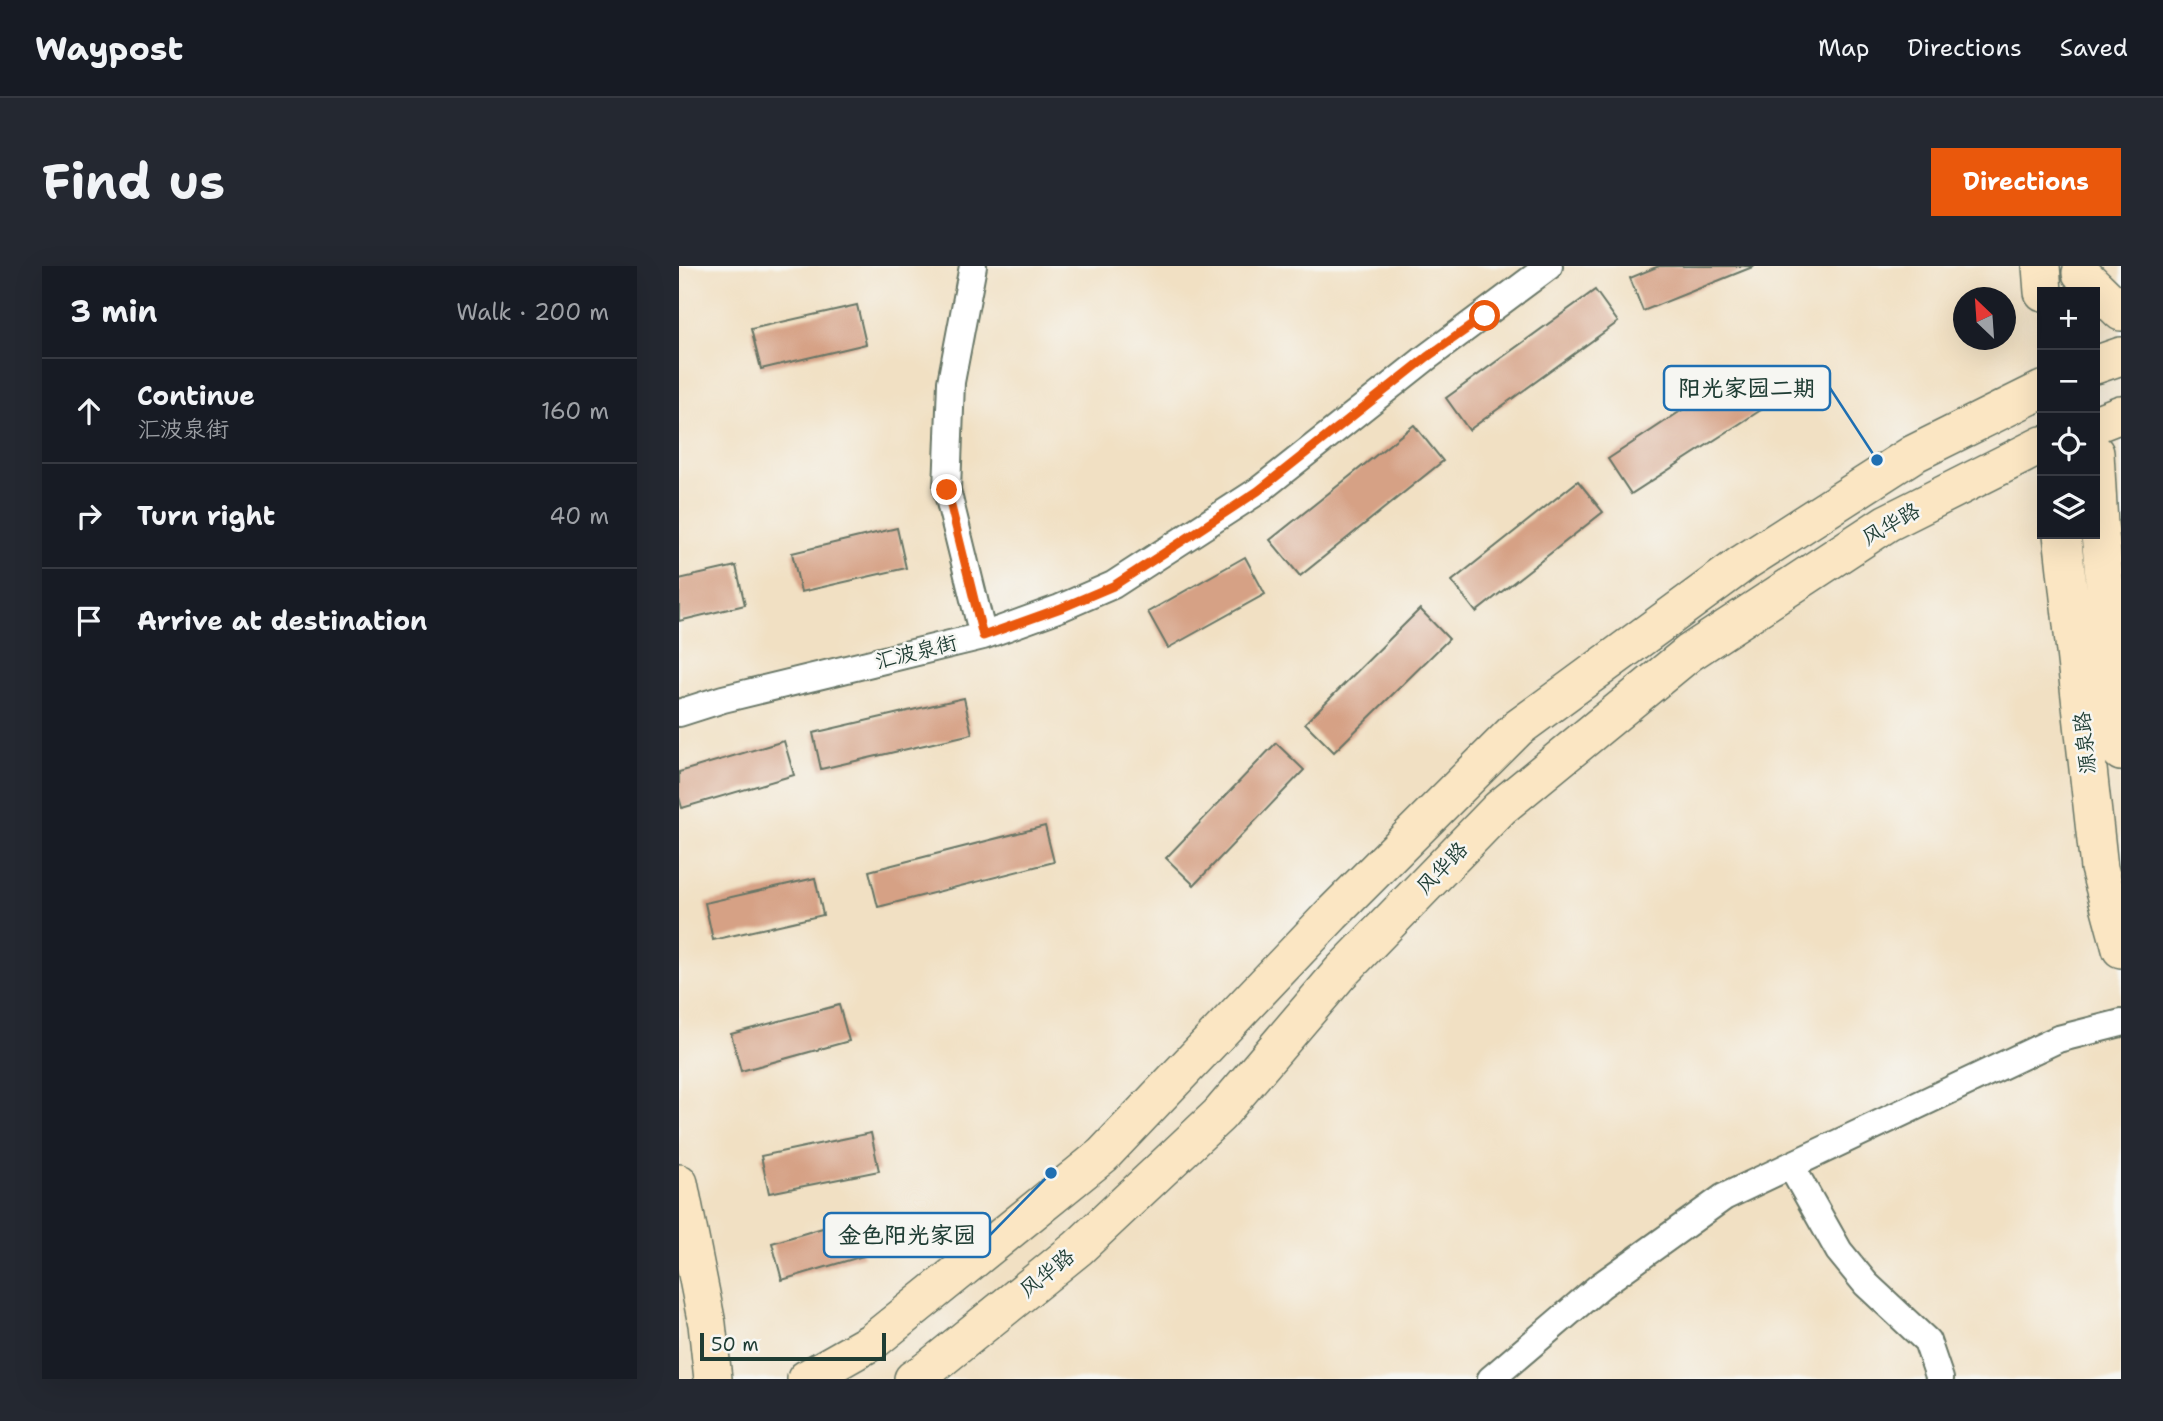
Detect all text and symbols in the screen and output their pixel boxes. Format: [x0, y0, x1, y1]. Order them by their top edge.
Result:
text: Waypost [35, 26, 183, 71]
text: Map [1818, 32, 1869, 64]
text: Directions [1907, 32, 2022, 64]
text: Saved [2060, 32, 2128, 64]
button: Directions [1931, 148, 2121, 216]
text: Find us [42, 149, 225, 215]
north arrow [1953, 287, 2016, 350]
map controls [2037, 287, 2100, 539]
button: + [2037, 287, 2100, 350]
text: 3 min [70, 291, 157, 332]
text: Walk · 200 m [456, 297, 609, 327]
route start [1469, 300, 1500, 331]
button: − [2037, 350, 2100, 413]
callout: 阳光家园二期 [1664, 366, 1830, 410]
text: 阳光家园二期 [1678, 373, 1816, 403]
text: Continue [137, 378, 255, 413]
icon: ahead [70, 392, 108, 430]
text: 160 m [541, 396, 609, 426]
button: locate [2037, 413, 2100, 476]
text: 汇波泉街 [137, 414, 229, 444]
route end [931, 474, 962, 505]
button: layers [2037, 476, 2100, 539]
street label: 风华路 [1857, 496, 1925, 552]
icon: right [70, 497, 108, 535]
text: Turn right [137, 498, 275, 533]
text: 40 m [549, 501, 609, 531]
icon: arrive [70, 602, 108, 640]
text: Arrive at destination [137, 603, 427, 638]
street label: 汇波泉街 [872, 628, 960, 676]
street label: 源泉路 [2068, 710, 2102, 776]
street label: 风华路 [1410, 836, 1474, 900]
callout: 金色阳光家园 [824, 1213, 990, 1257]
text: 金色阳光家园 [838, 1220, 976, 1250]
street label: 风华路 [1014, 1242, 1080, 1304]
scale bar [700, 1330, 885, 1362]
text: 50 m [711, 1332, 759, 1357]

